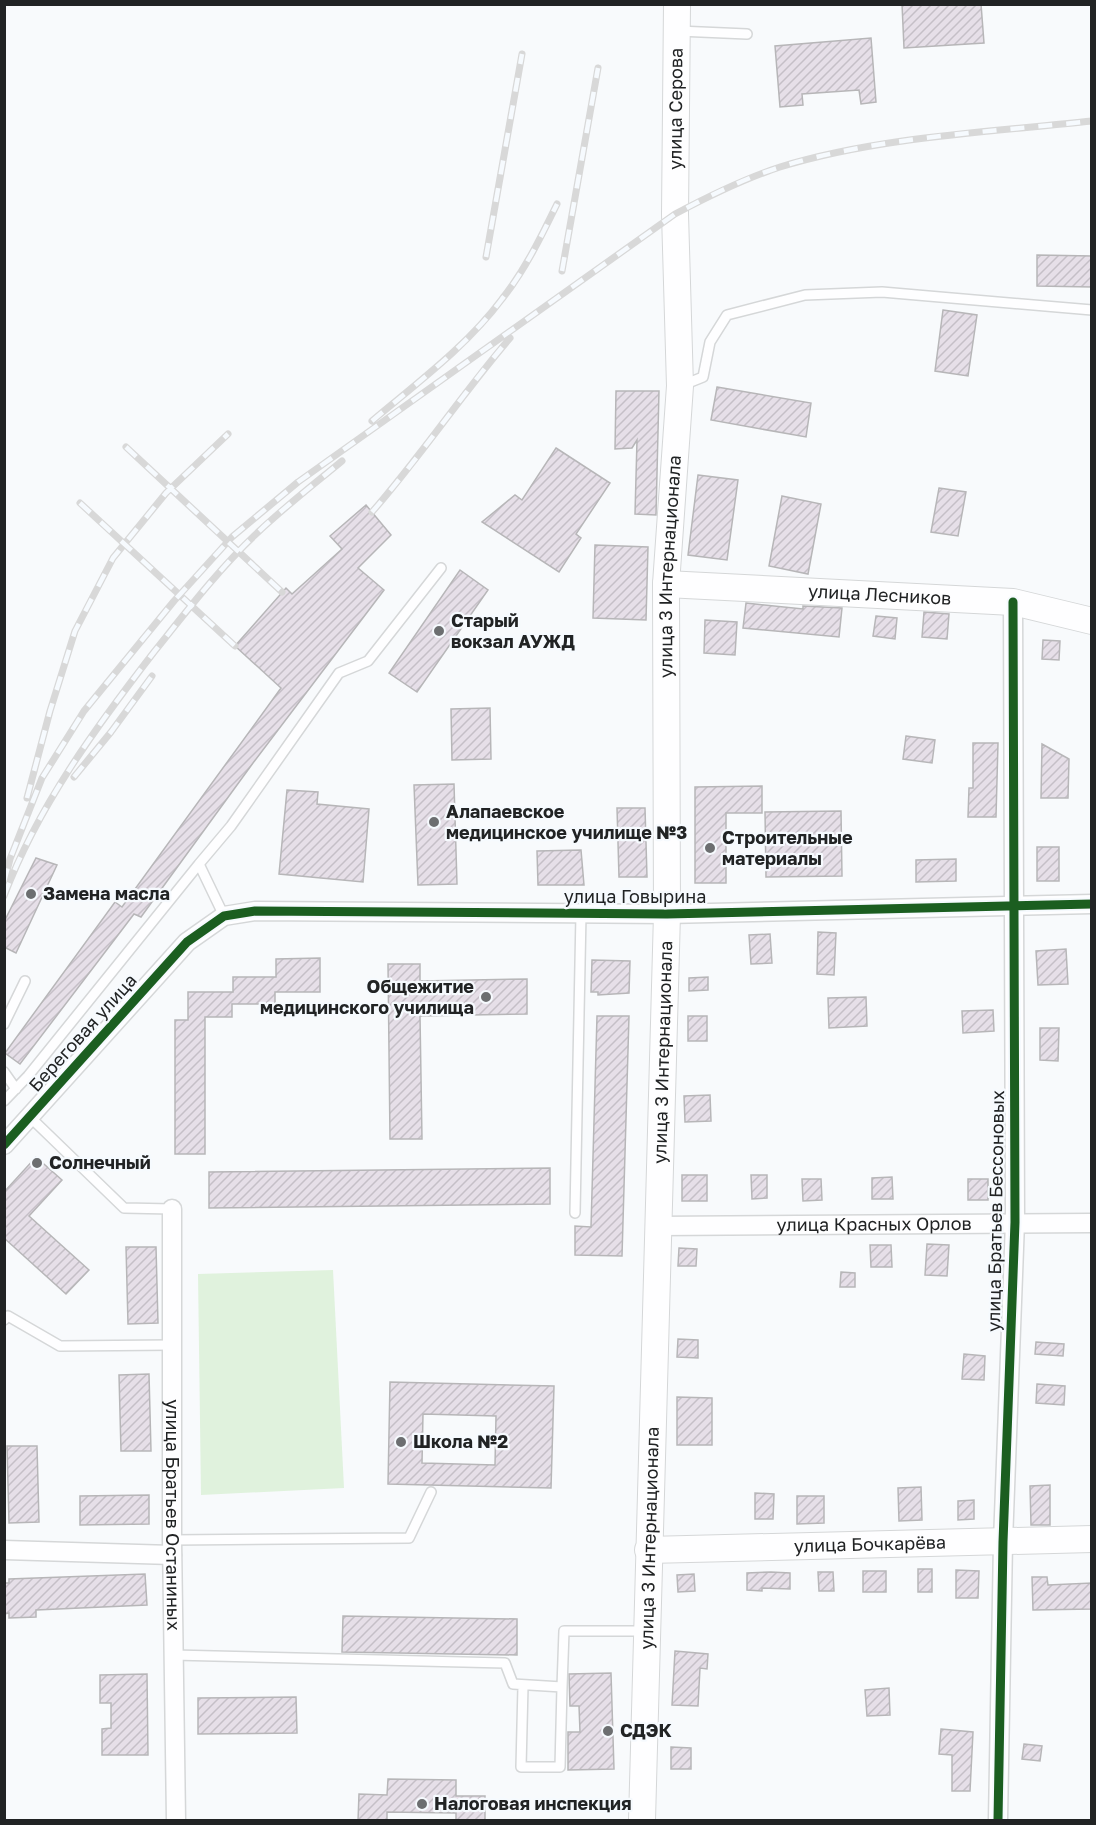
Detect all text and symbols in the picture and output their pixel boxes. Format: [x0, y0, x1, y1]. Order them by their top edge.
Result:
street label: улица Серова [663, 48, 687, 170]
street label: улица 3 Интернационала [654, 454, 685, 678]
street label: улица Лесников [808, 579, 952, 609]
place label: Старый вокзал АУЖД [451, 609, 575, 652]
marker: Старый вокзал АУЖД [432, 624, 446, 638]
place label: Алапаевское медицинское училище №3 [446, 800, 687, 843]
marker: Алапаевское медицинское училище №3 [427, 815, 441, 829]
place label: Строительные материалы [722, 826, 853, 869]
marker: Строительные материалы [703, 841, 717, 855]
place label: Замена масла [43, 882, 170, 904]
street label: улица Говырина [564, 885, 706, 907]
marker: Замена масла [24, 887, 38, 901]
street label: улица 3 Интернационала [648, 940, 676, 1164]
street label: Береговая улица [24, 969, 141, 1096]
place label: Общежитие медицинского училища [260, 975, 474, 1018]
marker: Общежитие медицинского училища [479, 990, 493, 1004]
street label: улица Братьев Бессоновых [982, 1090, 1008, 1332]
place label: Солнечный [49, 1151, 151, 1173]
marker: Солнечный [30, 1156, 44, 1170]
street label: улица Красных Орлов [776, 1212, 972, 1235]
street label: улица Братьев Останиных [162, 1399, 185, 1631]
street label: улица 3 Интернационала [635, 1426, 663, 1650]
place label: Школа №2 [413, 1430, 508, 1452]
marker: Школа №2 [394, 1435, 408, 1449]
street label: улица Бочкарёва [794, 1531, 946, 1556]
place label: СДЭК [620, 1719, 672, 1741]
marker: СДЭК [601, 1724, 615, 1738]
place label: Налоговая инспекция [434, 1792, 632, 1814]
marker: Налоговая инспекция [415, 1797, 429, 1811]

